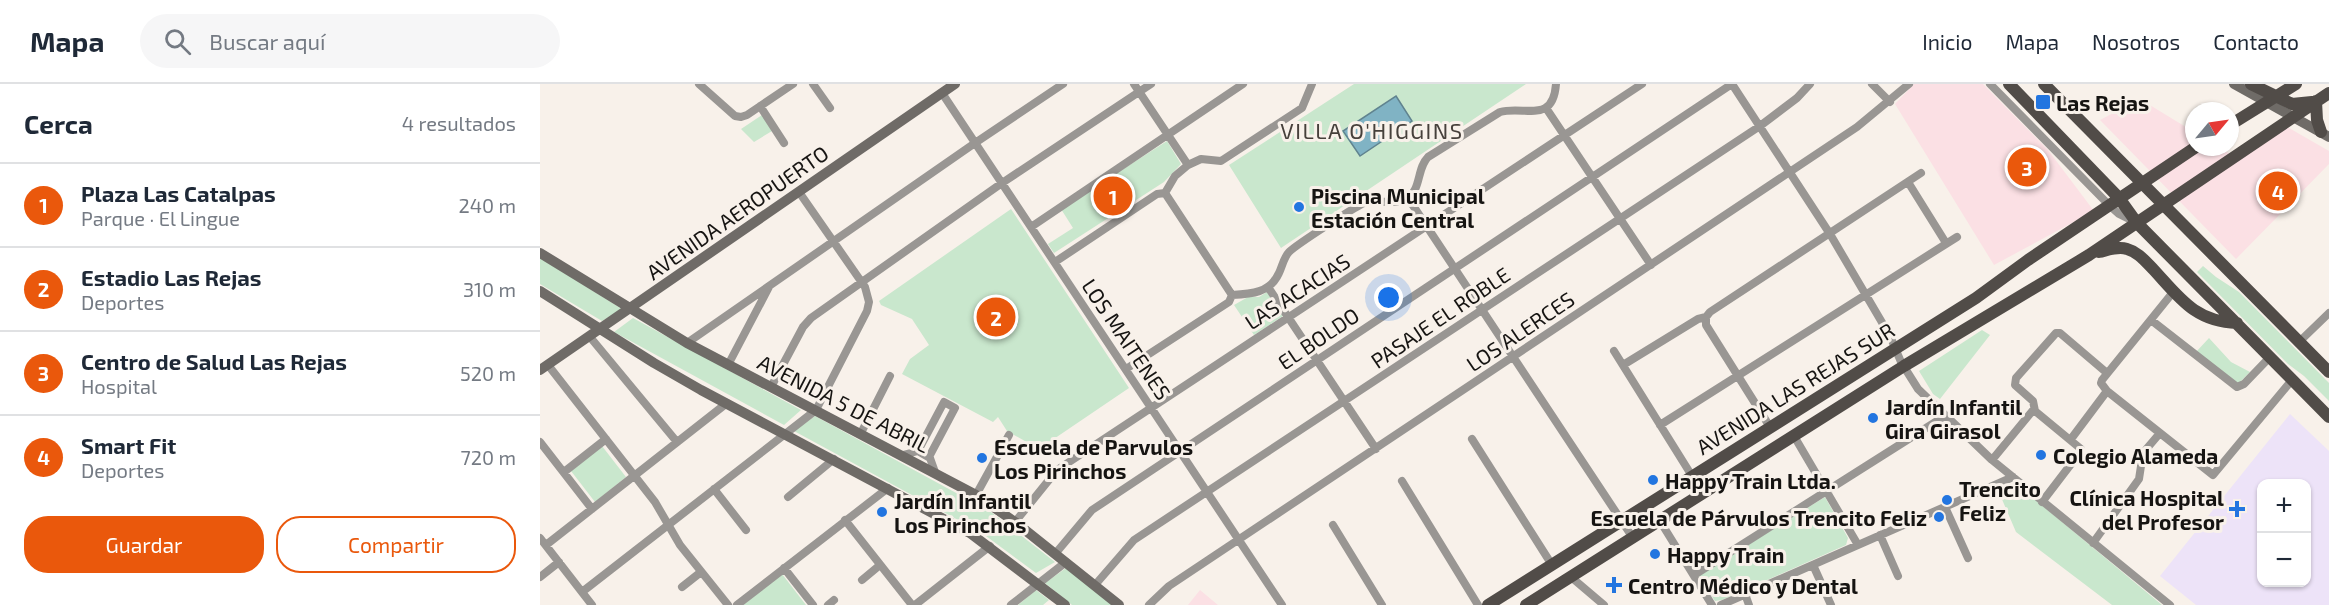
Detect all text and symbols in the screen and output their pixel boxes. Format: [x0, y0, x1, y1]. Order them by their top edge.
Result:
search box [140, 14, 560, 68]
text: Mapa [30, 24, 104, 58]
icon: search [161, 25, 194, 58]
text: Buscar aquí [209, 28, 325, 54]
text: Inicio [1922, 29, 1972, 54]
text: Mapa [2005, 29, 2059, 54]
text: Nosotros [2092, 29, 2180, 54]
text: Contacto [2213, 29, 2299, 54]
place label: Las Rejas [2056, 90, 2149, 115]
marker: Las Rejas [2034, 93, 2052, 111]
north arrow [2185, 102, 2239, 156]
text: Cerca [24, 108, 93, 139]
text: 4 resultados [402, 111, 516, 135]
district label: VILLA O'HIGGINS [1280, 117, 1464, 143]
street label: AVENIDA AEROPUERTO [641, 140, 833, 284]
pin: 3 [2008, 144, 2046, 190]
pin: 4 [2258, 168, 2298, 214]
pin: 1 [1094, 174, 1132, 218]
text: Plaza Las Catalpas [81, 180, 276, 206]
place label: Piscina Municipal Estación Central [1311, 183, 1485, 232]
text: 1 [39, 193, 48, 217]
text: 240 m [458, 193, 516, 217]
marker: Piscina Municipal Estación Central [1292, 200, 1306, 214]
text: Parque · El Lingue [81, 206, 240, 230]
street label: LAS ACACIAS [1240, 248, 1354, 334]
street label: PASAJE EL ROBLE [1366, 261, 1514, 373]
text: Estadio Las Rejas [81, 264, 262, 290]
street label: LOS MAITENES [1077, 274, 1177, 404]
text: 2 [38, 277, 49, 301]
text: 310 m [463, 277, 516, 301]
your location [1374, 283, 1403, 312]
street label: LOS ALERCES [1461, 286, 1579, 376]
text: Deportes [81, 290, 165, 314]
pin: 2 [976, 294, 1016, 340]
street label: EL BOLDO [1273, 302, 1363, 374]
street label: AVENIDA LAS REJAS SUR [1691, 317, 1899, 459]
text: Centro de Salud Las Rejas [81, 348, 347, 374]
street label: AVENIDA 5 DE ABRIL [754, 349, 934, 457]
text: 3 [38, 361, 49, 385]
text: 520 m [460, 361, 516, 385]
text: Hospital [81, 374, 157, 398]
place label: Jardín Infantil Gira Girasol [1885, 394, 2022, 443]
marker: Jardín Infantil Gira Girasol [1866, 411, 1880, 425]
text: Smart Fit [81, 432, 176, 458]
place label: Escuela de Parvulos Los Pirinchos [994, 434, 1193, 483]
place label: Colegio Alameda [2053, 443, 2218, 468]
text: 4 [37, 445, 50, 469]
text: 720 m [460, 445, 516, 469]
marker: Colegio Alameda [2034, 448, 2048, 462]
marker: Escuela de Parvulos Los Pirinchos [975, 451, 989, 465]
text: Deportes [81, 458, 165, 482]
place label: Happy Train Ltda. [1665, 468, 1836, 494]
marker: Happy Train Ltda. [1646, 473, 1660, 487]
place label: Trencito Feliz [1959, 476, 2041, 525]
map controls [2257, 479, 2311, 587]
button: + [2257, 479, 2311, 533]
place label: Clínica Hospital del Profesor [2069, 485, 2224, 534]
place label: Jardín Infantil Los Pirinchos [894, 488, 1031, 537]
marker: Trencito Feliz [1940, 493, 1954, 507]
marker: Clínica Hospital del Profesor [2228, 500, 2246, 518]
marker: Jardín Infantil Los Pirinchos [875, 505, 889, 519]
place label: Escuela de Párvulos Trencito Feliz [1590, 505, 1927, 530]
marker: Escuela de Párvulos Trencito Feliz [1932, 510, 1946, 524]
button: Guardar [24, 516, 264, 573]
button: Compartir [276, 516, 516, 573]
button: − [2257, 533, 2311, 587]
place label: Happy Train [1667, 542, 1784, 568]
marker: Happy Train [1648, 547, 1662, 561]
place label: Centro Médico y Dental [1628, 573, 1858, 599]
marker: Centro Médico y Dental [1605, 576, 1623, 594]

